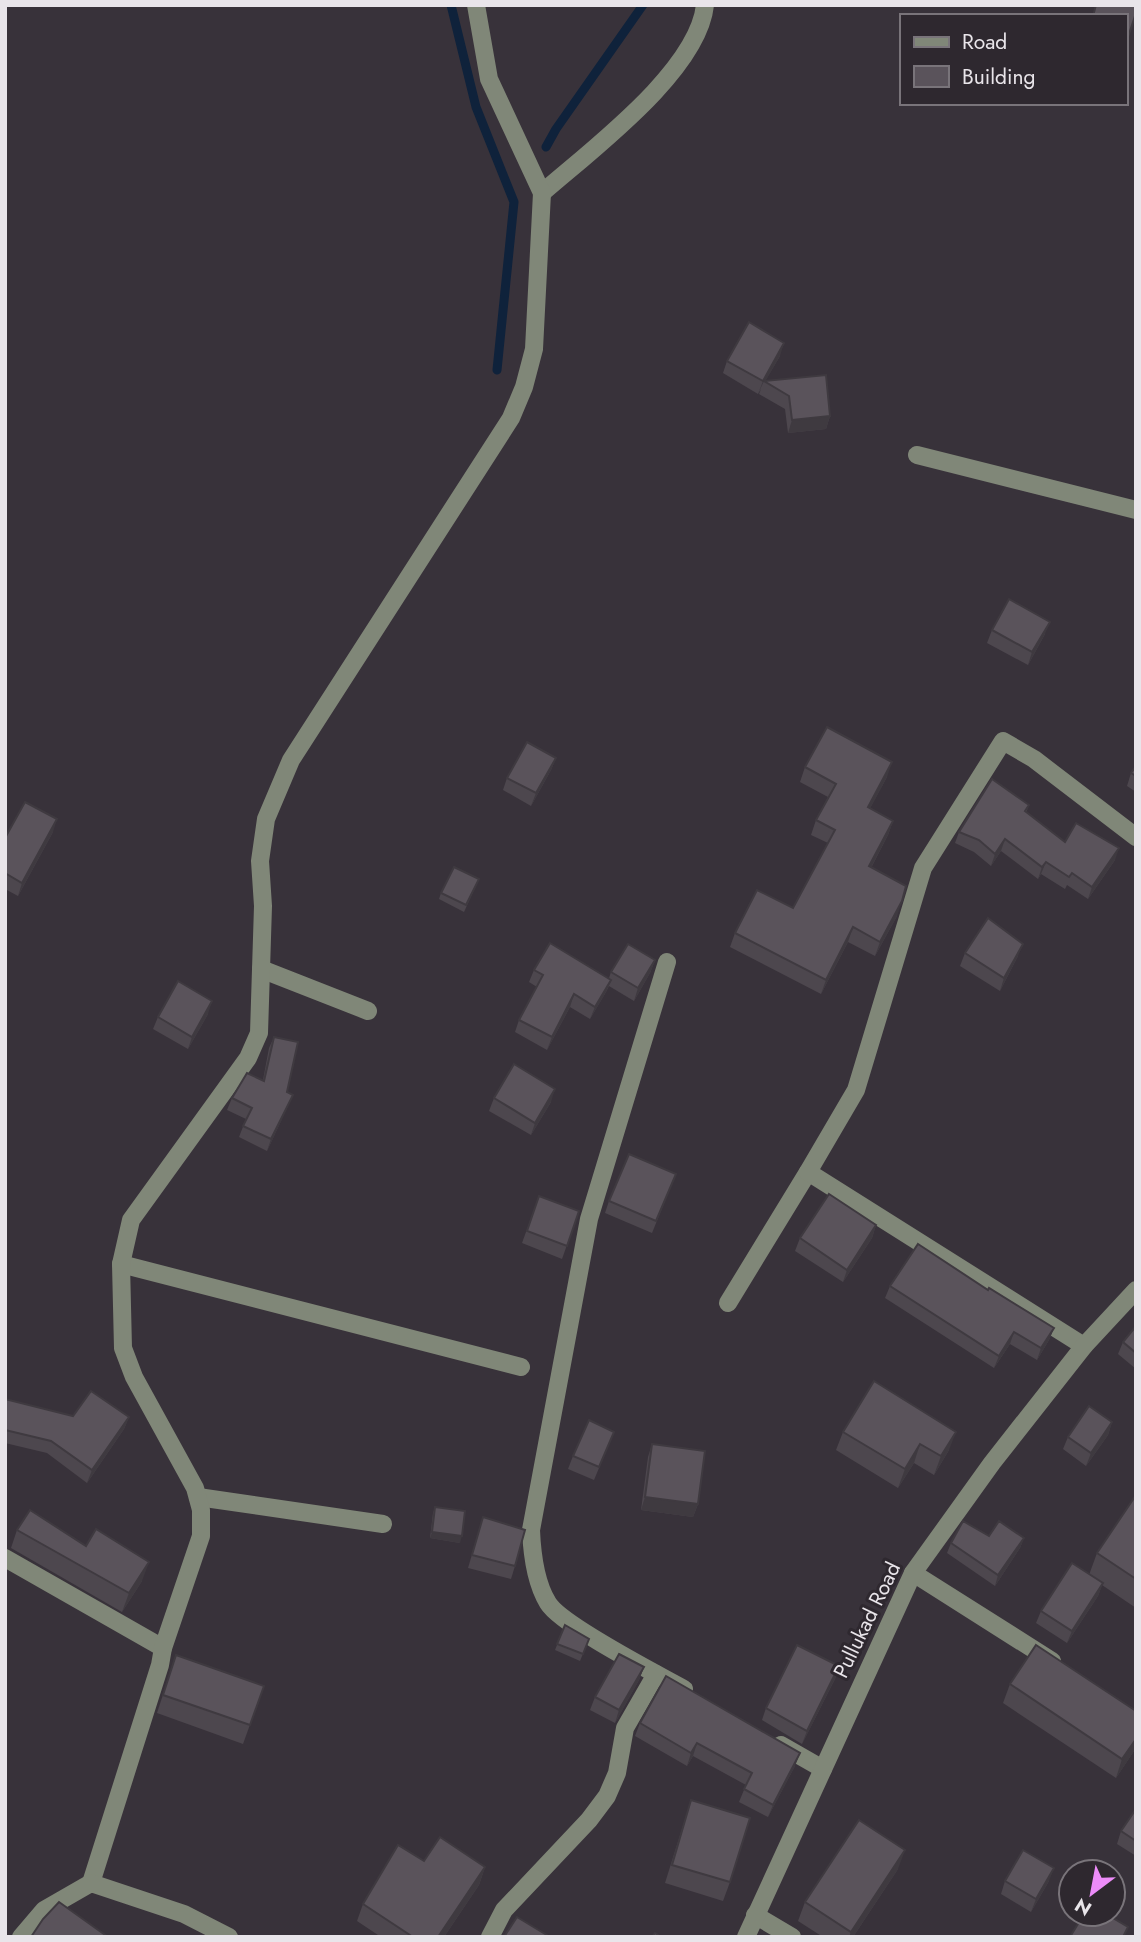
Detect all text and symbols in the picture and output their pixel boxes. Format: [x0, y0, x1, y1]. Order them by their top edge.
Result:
legend [900, 14, 1127, 105]
text: Road [962, 27, 1007, 57]
text: Building [962, 62, 1035, 92]
street label: Pullukad Road [826, 1557, 908, 1683]
north arrow [1057, 1858, 1127, 1928]
text: N [1070, 1892, 1097, 1922]

